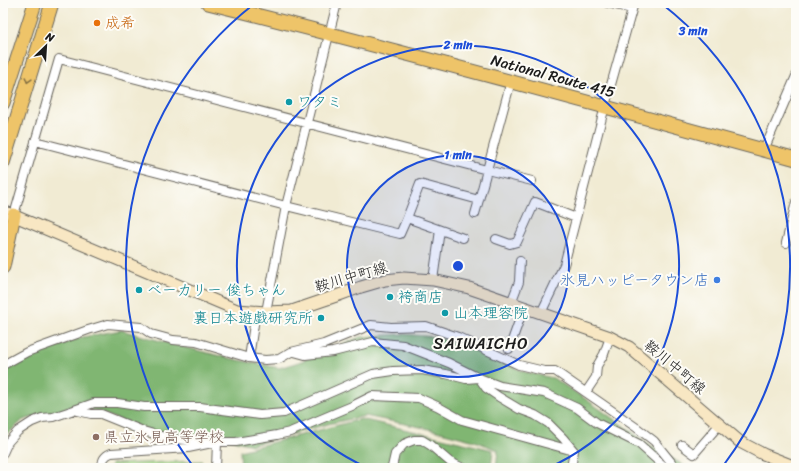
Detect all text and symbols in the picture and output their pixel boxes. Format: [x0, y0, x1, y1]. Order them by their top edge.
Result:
place label: 成希 [105, 10, 135, 36]
marker: 成希 [92, 18, 102, 28]
text: 3 min [678, 20, 708, 42]
north arrow [26, 26, 66, 66]
text: N [42, 27, 58, 48]
text: 2 min [442, 34, 473, 56]
street label: National Route 415 [488, 47, 618, 105]
one-way arrow [24, 77, 33, 84]
place label: ワタミ [297, 89, 342, 115]
marker: ワタミ [284, 97, 294, 107]
text: 1 min [444, 144, 472, 166]
street label: 鞍川中町線 [311, 254, 391, 300]
centre of rings [451, 259, 465, 273]
place label: 氷見ハッピータウン店 [560, 267, 709, 293]
marker: 氷見ハッピータウン店 [712, 275, 722, 285]
place label: ベーカリー 俊ちゃん [147, 277, 286, 303]
place label: 袴商店 [398, 284, 443, 310]
marker: ベーカリー 俊ちゃん [134, 285, 144, 295]
marker: 袴商店 [385, 292, 395, 302]
place label: 山本理容院 [453, 300, 528, 326]
place label: 裏日本遊戯研究所 [193, 305, 313, 331]
marker: 山本理容院 [440, 308, 450, 318]
marker: 裏日本遊戯研究所 [316, 313, 326, 323]
district label: SAIWAICHO [433, 329, 529, 358]
street label: 鞍川中町線 [638, 333, 712, 401]
place label: 県立氷見高等学校 [104, 424, 224, 450]
marker: 県立氷見高等学校 [91, 432, 101, 442]

